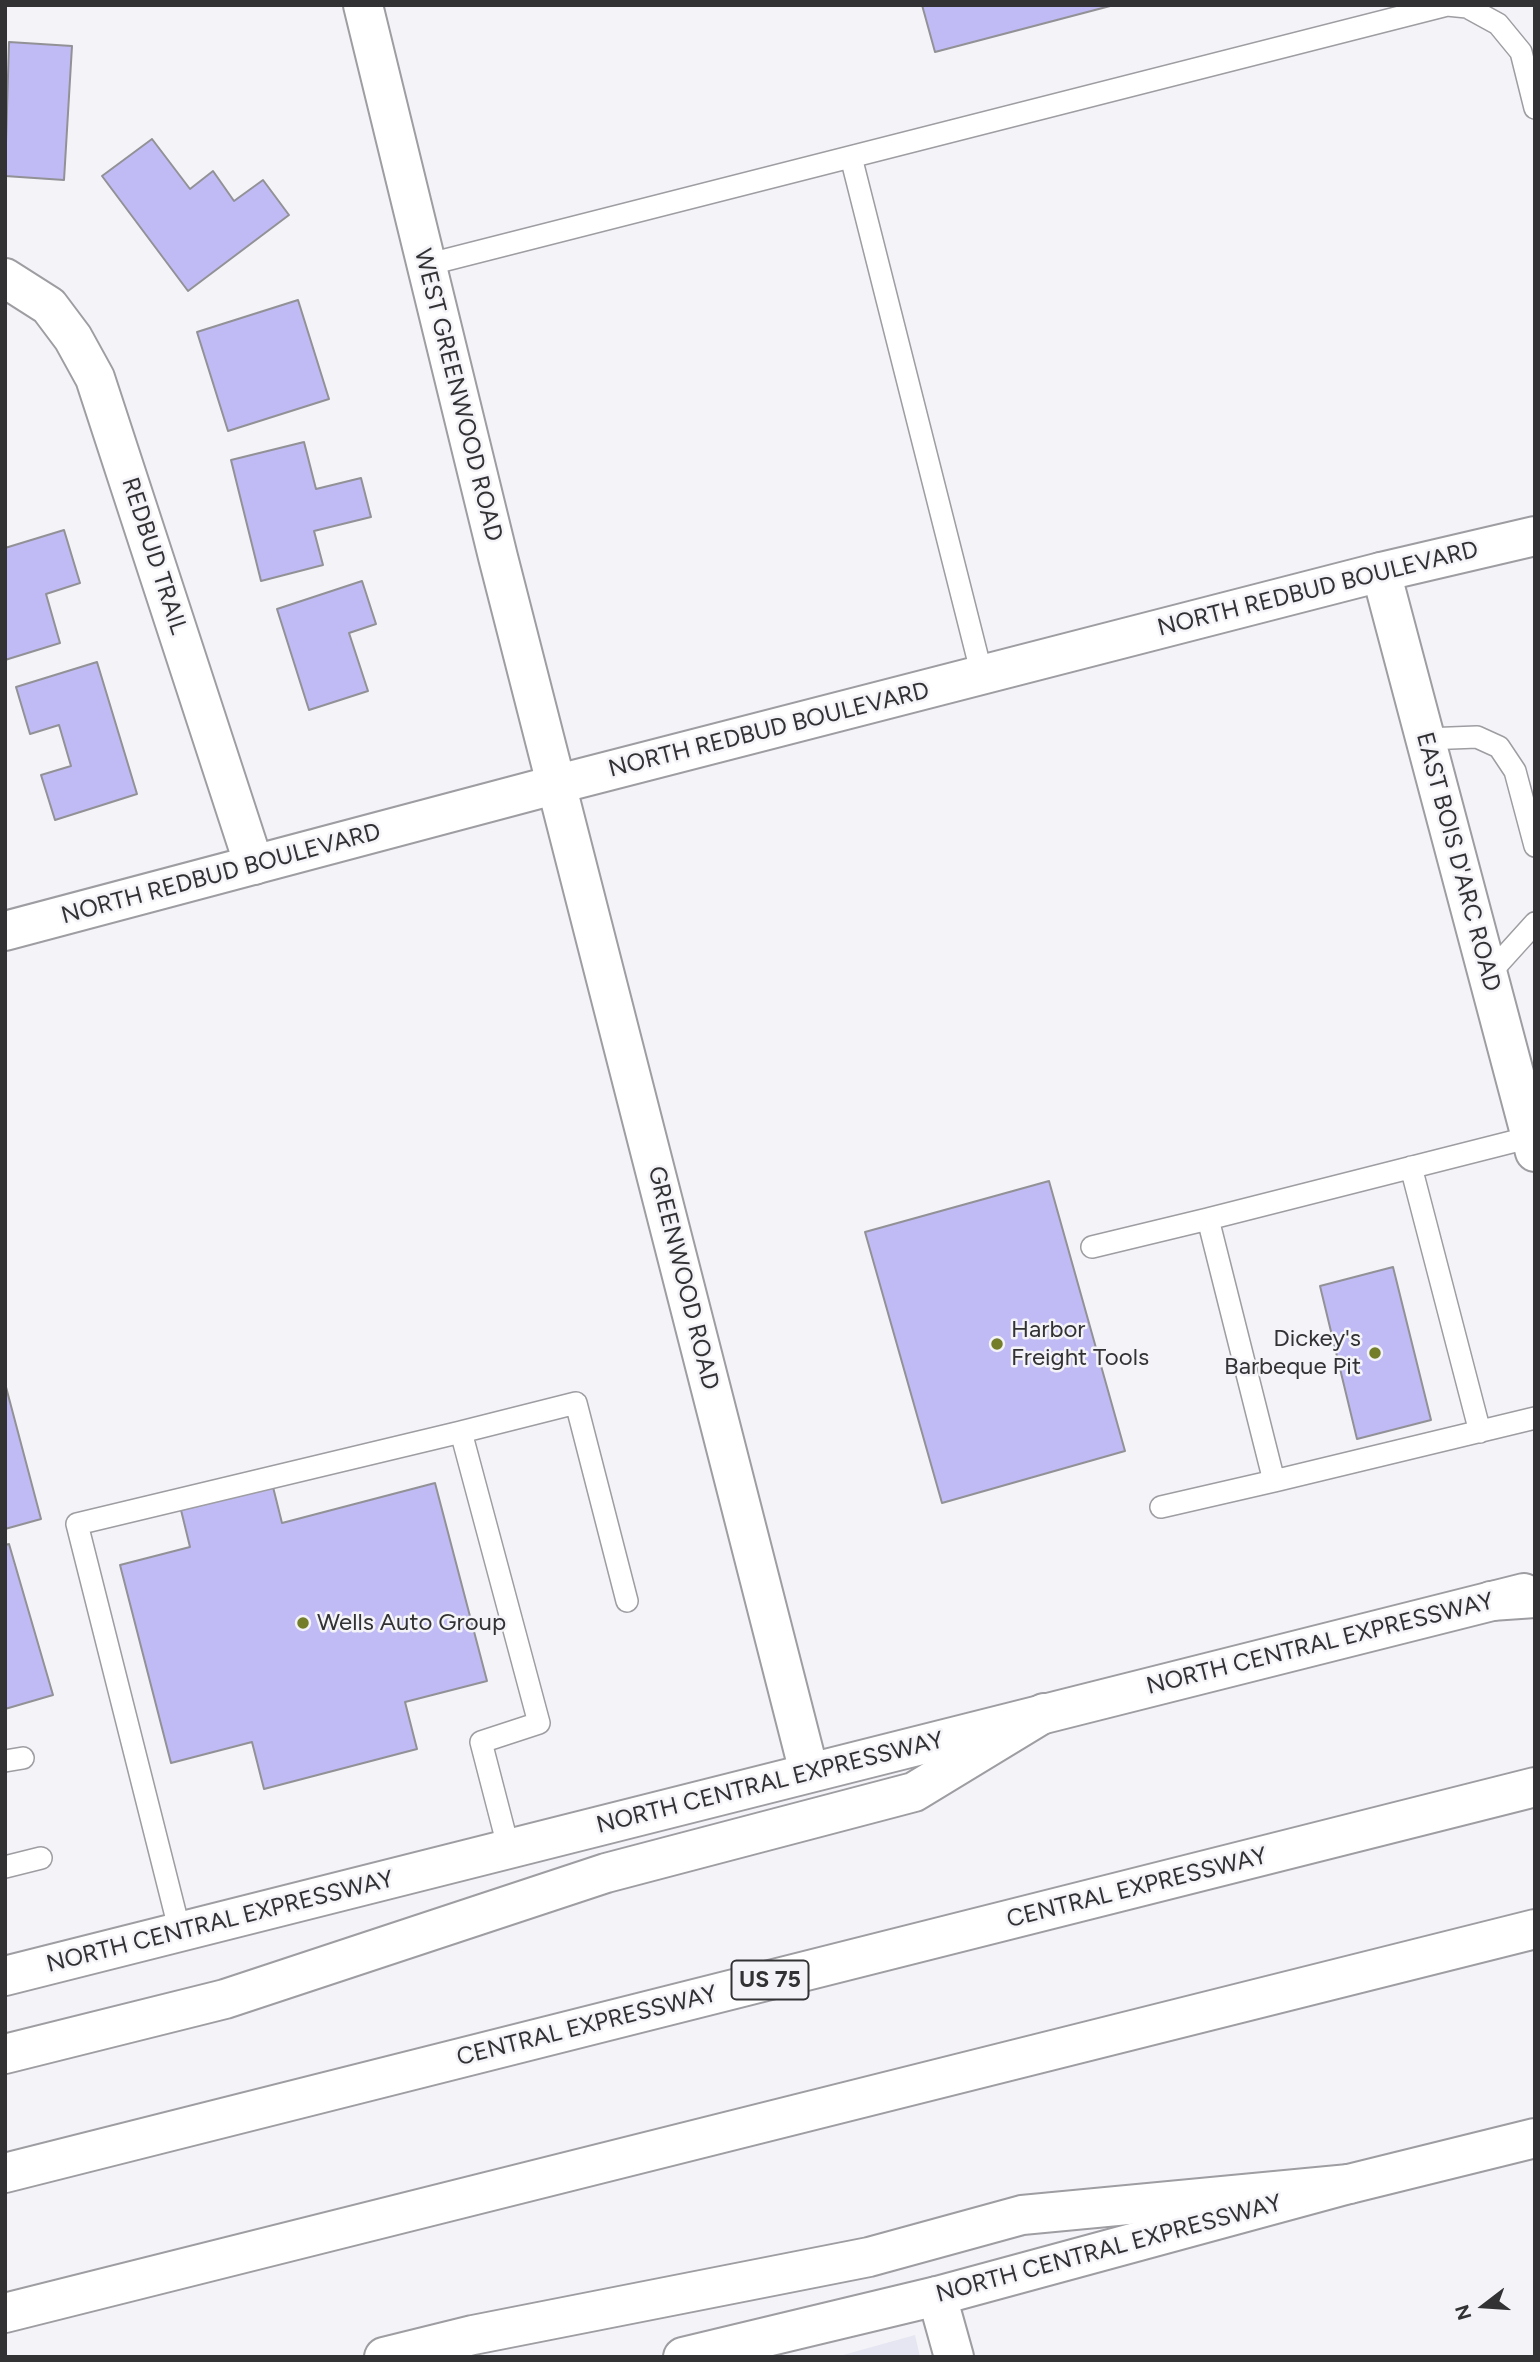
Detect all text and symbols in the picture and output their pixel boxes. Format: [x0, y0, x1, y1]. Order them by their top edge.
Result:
street label: WEST GREENWOOD ROAD [408, 246, 508, 544]
street label: REDBUD TRAIL [115, 474, 193, 638]
street label: NORTH REDBUD BOULEVARD [1155, 535, 1481, 643]
street label: NORTH REDBUD BOULEVARD [606, 676, 932, 784]
street label: EAST BOIS D'ARC ROAD [1410, 729, 1506, 995]
street label: NORTH REDBUD BOULEVARD [58, 817, 384, 931]
street label: GREENWOOD ROAD [641, 1163, 725, 1393]
place label: Harbor Freight Tools [1011, 1316, 1149, 1372]
place label: Dickey's Barbeque Pit [1224, 1325, 1361, 1381]
marker: Harbor Freight Tools [989, 1336, 1005, 1352]
marker: Dickey's Barbeque Pit [1367, 1345, 1383, 1361]
street label: NORTH CENTRAL EXPRESSWAY [1143, 1587, 1497, 1701]
place label: Wells Auto Group [317, 1609, 506, 1637]
marker: Wells Auto Group [295, 1615, 311, 1631]
street label: NORTH CENTRAL EXPRESSWAY [593, 1726, 947, 1840]
street label: CENTRAL EXPRESSWAY [1004, 1842, 1270, 1934]
street label: NORTH CENTRAL EXPRESSWAY [43, 1865, 397, 1979]
road number: US 75 [732, 1960, 808, 1999]
street label: CENTRAL EXPRESSWAY [454, 1980, 720, 2072]
street label: NORTH CENTRAL EXPRESSWAY [933, 2189, 1285, 2309]
north arrow [1449, 2271, 1519, 2341]
text: N [1450, 2302, 1477, 2323]

